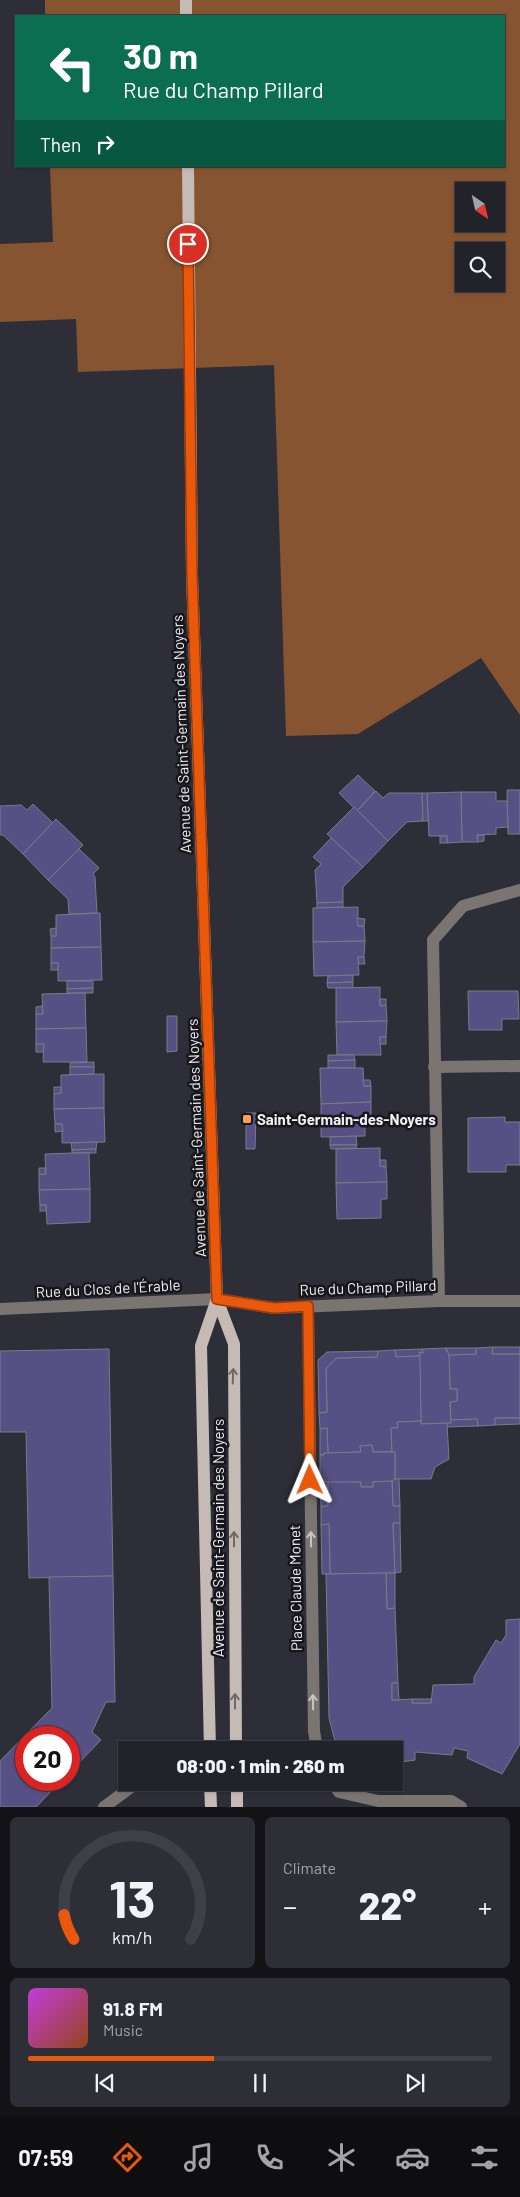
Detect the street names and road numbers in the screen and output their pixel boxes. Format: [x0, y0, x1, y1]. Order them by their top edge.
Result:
street label: Avenue de Saint-Germain des Noyers [168, 615, 194, 853]
street label: Avenue de Saint-Germain des Noyers [183, 1019, 209, 1257]
street label: Rue du Clos de l'Érable [35, 1275, 181, 1301]
street label: Rue du Champ Pillard [299, 1276, 437, 1298]
street label: Avenue de Saint-Germain des Noyers [209, 1419, 227, 1657]
street label: Place Claude Monet [285, 1525, 305, 1651]

